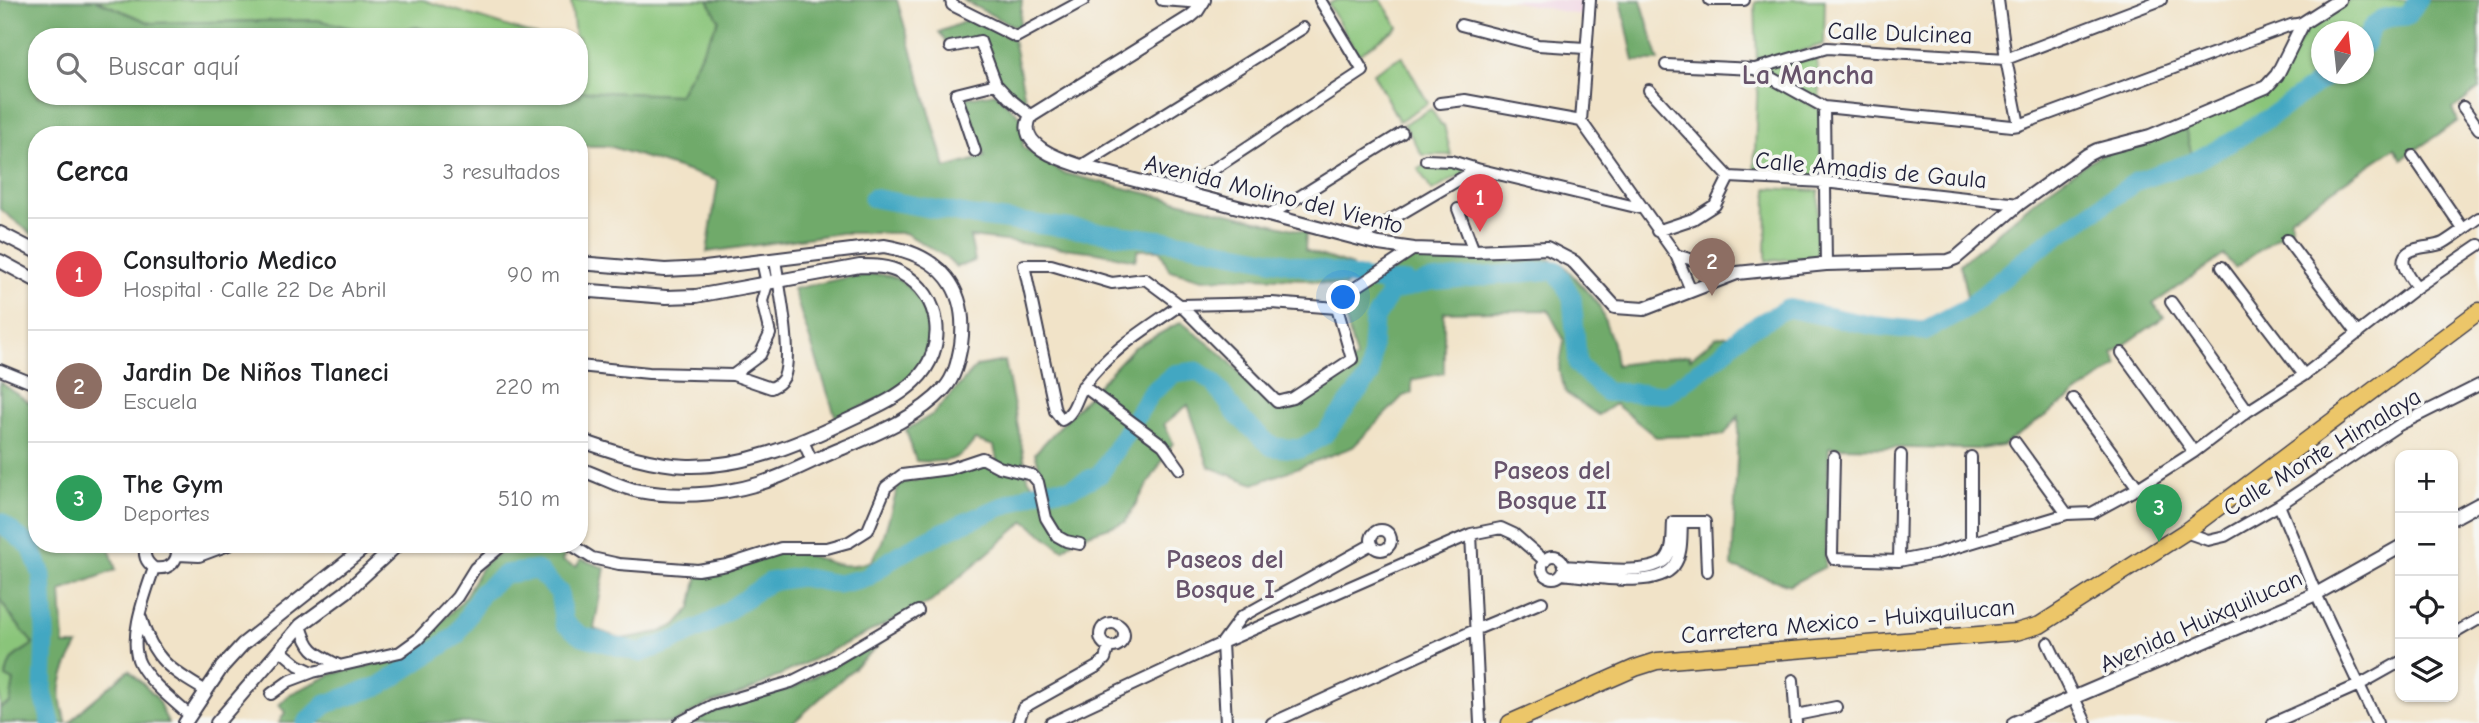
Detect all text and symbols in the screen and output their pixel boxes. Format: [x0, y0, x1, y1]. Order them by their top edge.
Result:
street label: Calle Dulcinea [1827, 16, 1973, 50]
north arrow [2311, 21, 2374, 84]
search box [28, 28, 588, 105]
icon: search [52, 48, 90, 86]
text: Buscar aquí [108, 52, 239, 82]
district label: La Mancha [1742, 59, 1874, 91]
street label: Calle Amadis de Gaula [1754, 146, 1988, 194]
street label: Avenida Molino del Viento [1142, 148, 1406, 240]
text: Cerca [56, 154, 129, 189]
text: 3 resultados [443, 158, 560, 185]
pin: 1 [1457, 174, 1503, 232]
pin: 2 [1689, 238, 1735, 296]
text: Consultorio Medico [123, 246, 337, 276]
text: 1 [74, 261, 84, 288]
text: 90 m [507, 261, 560, 288]
text: Hospital · Calle 22 De Abril [123, 276, 387, 303]
your location [1326, 280, 1360, 314]
text: Jardin De Niños Tlaneci [123, 358, 389, 388]
text: 2 [73, 373, 85, 400]
text: 220 m [495, 373, 560, 400]
street label: Calle Monte Himalaya [2218, 382, 2426, 522]
text: Escuela [123, 388, 198, 415]
map controls [2395, 450, 2458, 702]
button: + [2395, 450, 2458, 513]
district label: Paseos del Bosque II [1493, 456, 1611, 516]
text: The Gym [123, 470, 223, 500]
pin: 3 [2136, 484, 2182, 542]
text: 3 [73, 485, 85, 512]
text: 510 m [498, 485, 560, 512]
text: Deportes [123, 500, 210, 527]
button: − [2395, 513, 2458, 576]
district label: Paseos del Bosque I [1166, 545, 1284, 605]
street label: Avenida Huixquilucan [2096, 564, 2306, 678]
button: locate [2395, 576, 2458, 639]
street label: Carretera Mexico - Huixquilucan [1680, 592, 2016, 650]
button: layers [2395, 639, 2458, 702]

